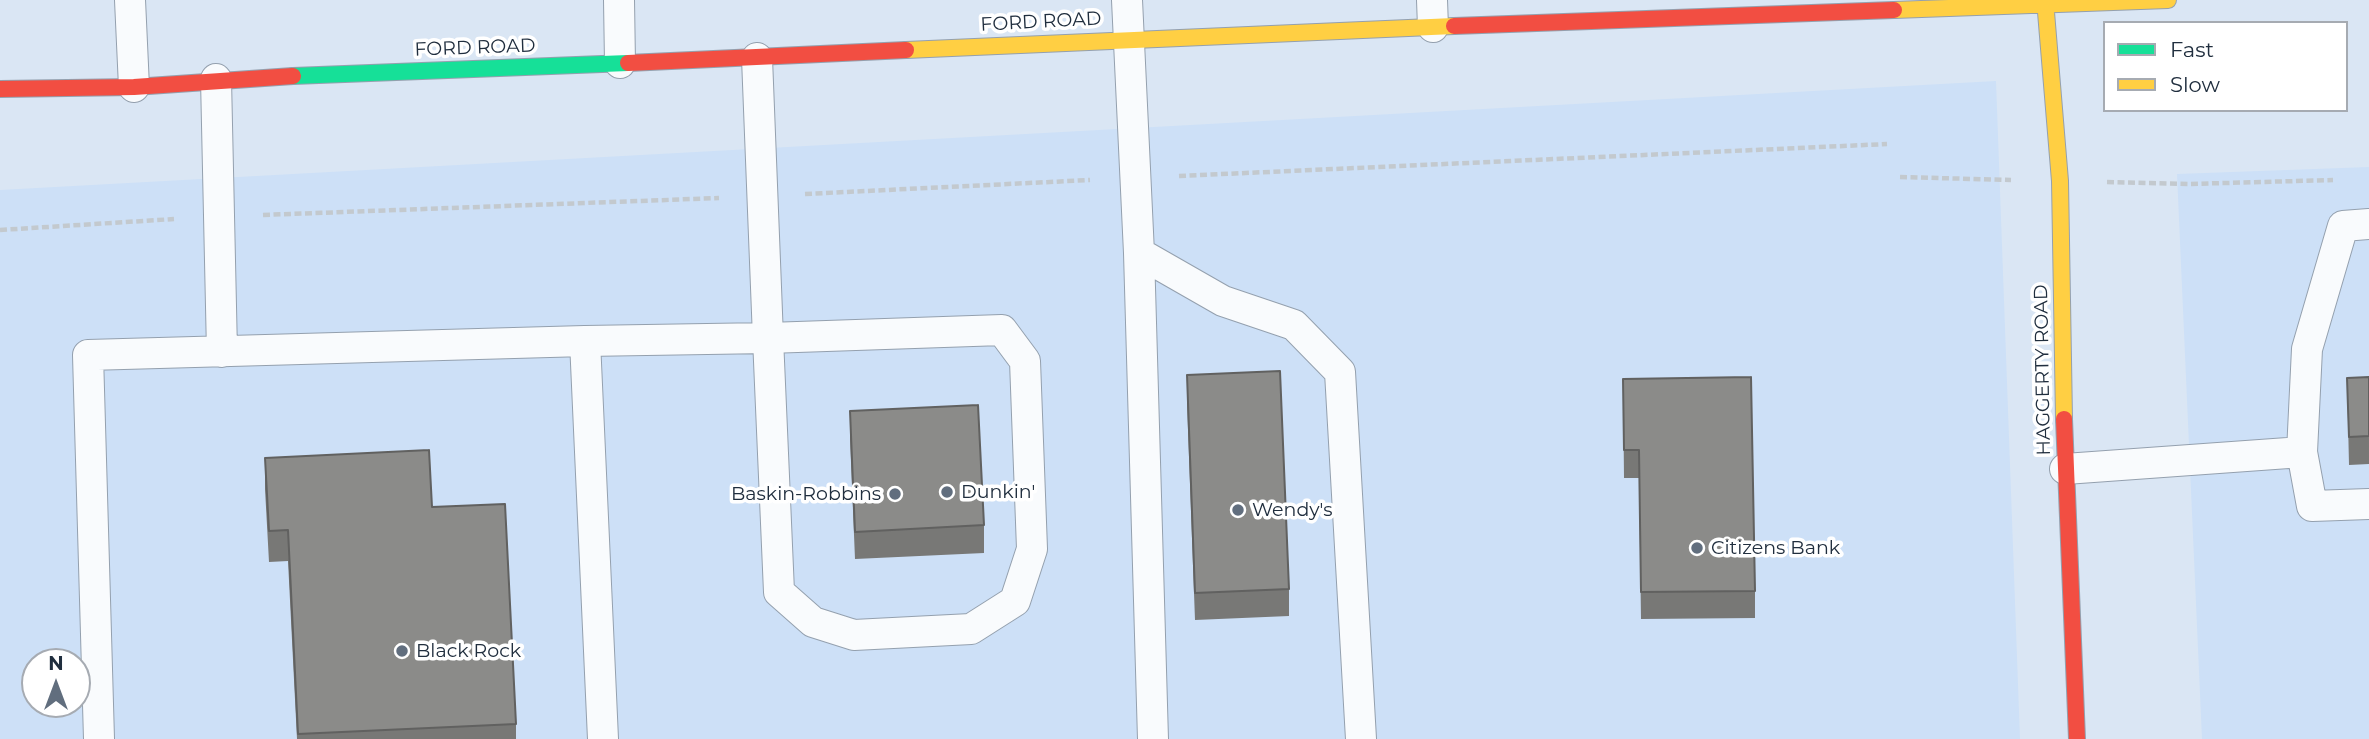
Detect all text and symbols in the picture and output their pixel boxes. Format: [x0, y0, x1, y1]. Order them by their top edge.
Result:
street label: FORD ROAD [980, 7, 1102, 37]
legend [2103, 21, 2348, 112]
street label: FORD ROAD [414, 34, 536, 62]
text: Fast [2170, 37, 2214, 62]
text: Slow [2170, 72, 2220, 97]
street label: HAGGERTY ROAD [2030, 284, 2056, 456]
place label: Dunkin' [961, 481, 1035, 503]
place label: Baskin-Robbins [731, 483, 881, 505]
marker: Dunkin' [939, 484, 955, 500]
marker: Baskin-Robbins [887, 486, 903, 502]
place label: Wendy's [1252, 499, 1333, 521]
marker: Wendy's [1230, 502, 1246, 518]
place label: Citizens Bank [1711, 537, 1840, 559]
marker: Citizens Bank [1689, 540, 1705, 556]
place label: Black Rock [416, 640, 521, 662]
marker: Black Rock [394, 643, 410, 659]
north arrow [21, 648, 91, 718]
text: N [48, 652, 64, 675]

